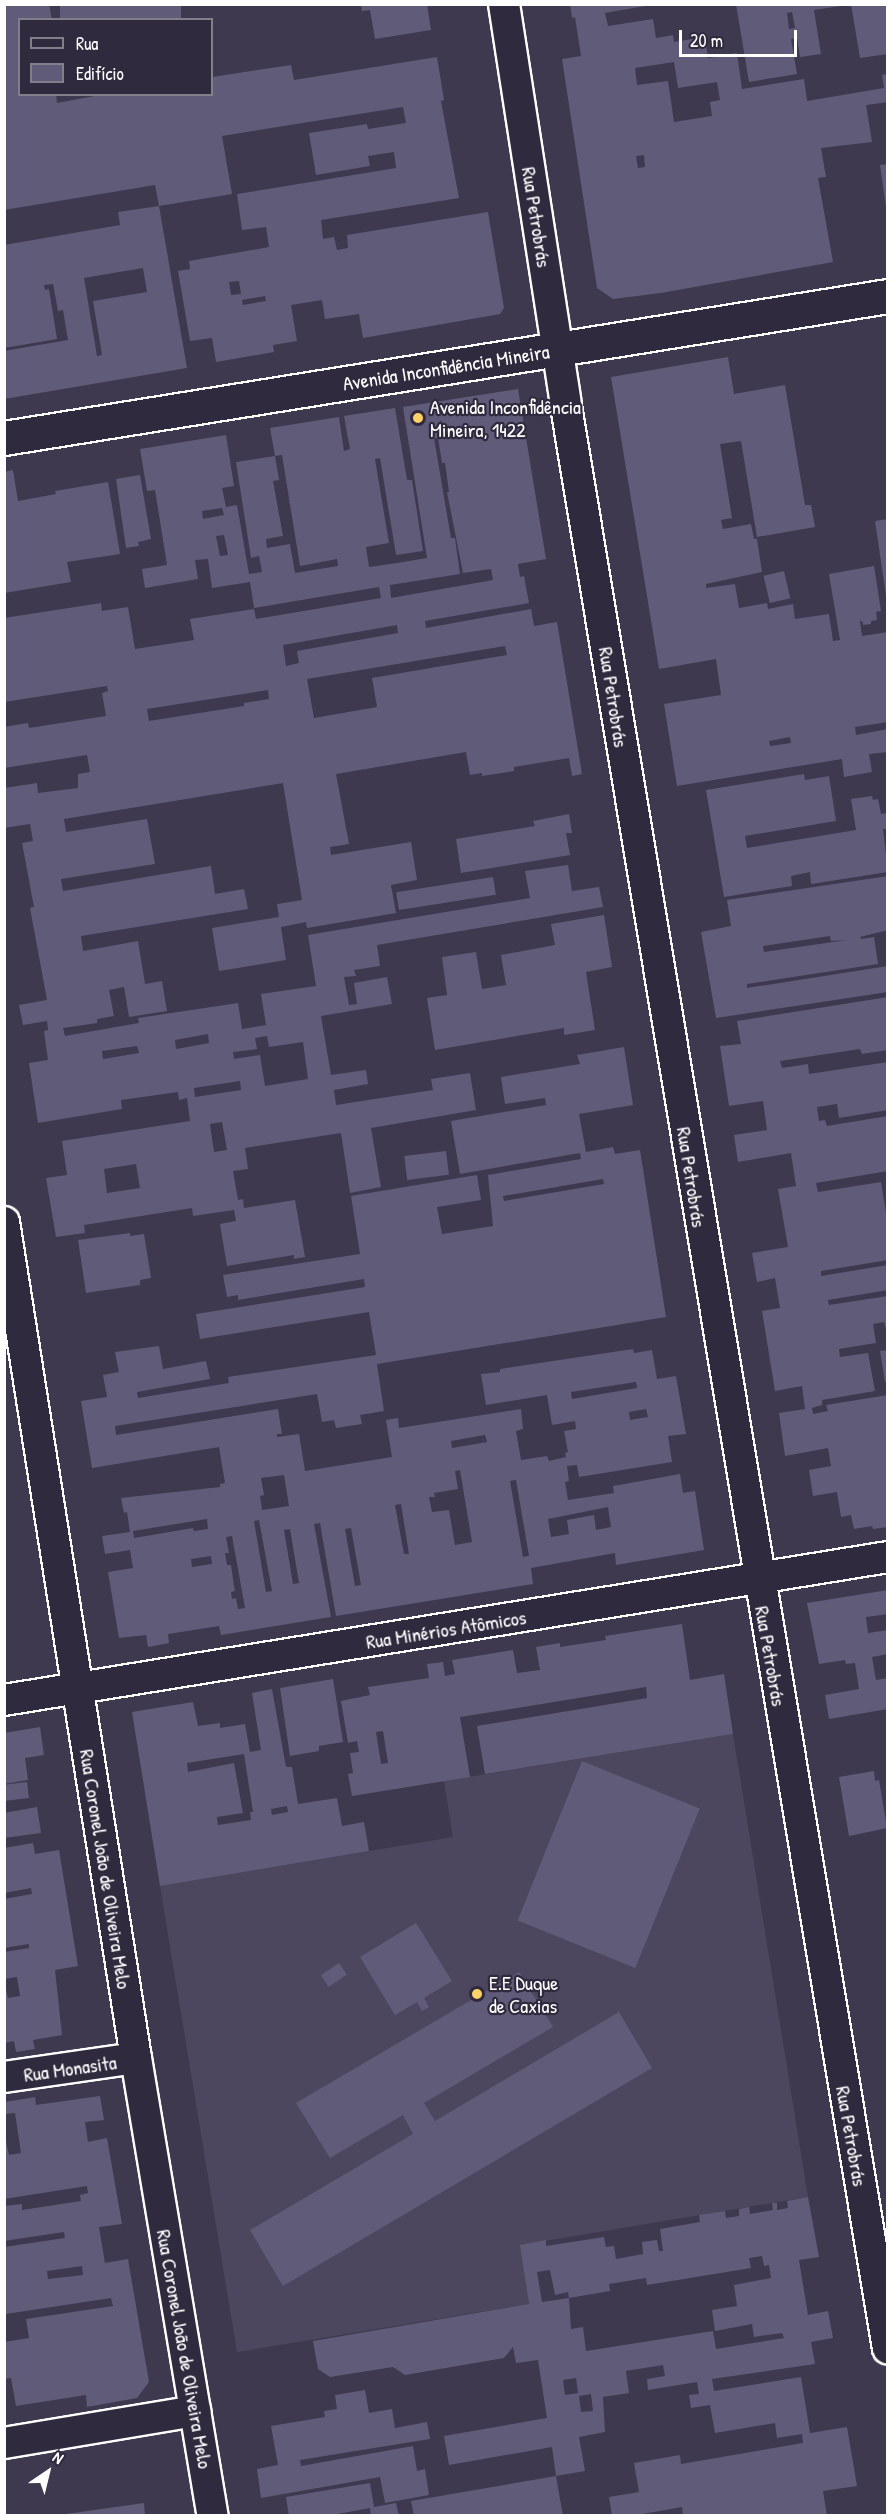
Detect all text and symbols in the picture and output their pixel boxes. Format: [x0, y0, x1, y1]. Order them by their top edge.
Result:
legend [18, 18, 213, 96]
scale bar [682, 18, 800, 56]
text: 20 m [690, 28, 723, 53]
text: Rua [76, 31, 98, 56]
text: Edifício [76, 61, 124, 86]
street label: Rua Petrobrás [517, 165, 557, 269]
street label: Avenida Inconfidência Mineira [341, 339, 551, 395]
place label: Avenida Inconfidência Mineira, 1422 [430, 394, 581, 441]
marker: Avenida Inconfidência Mineira, 1422 [411, 411, 425, 425]
street label: Rua Petrobrás [594, 645, 634, 749]
street label: Rua Petrobrás [672, 1125, 712, 1229]
street label: Rua Minérios Atômicos [364, 1604, 528, 1654]
street label: Rua Petrobrás [750, 1604, 792, 1708]
street label: Rua Coronel João de Oliveira Melo [75, 1747, 137, 1991]
place label: E.E Duque de Caxias [489, 1970, 558, 2017]
marker: E.E Duque de Caxias [470, 1987, 484, 2001]
street label: Rua Monasita [22, 2050, 118, 2086]
street label: Rua Petrobrás [831, 2084, 873, 2188]
street label: Rua Coronel João de Oliveira Melo [152, 2228, 218, 2470]
north arrow [18, 2442, 78, 2502]
text: N [49, 2446, 68, 2469]

